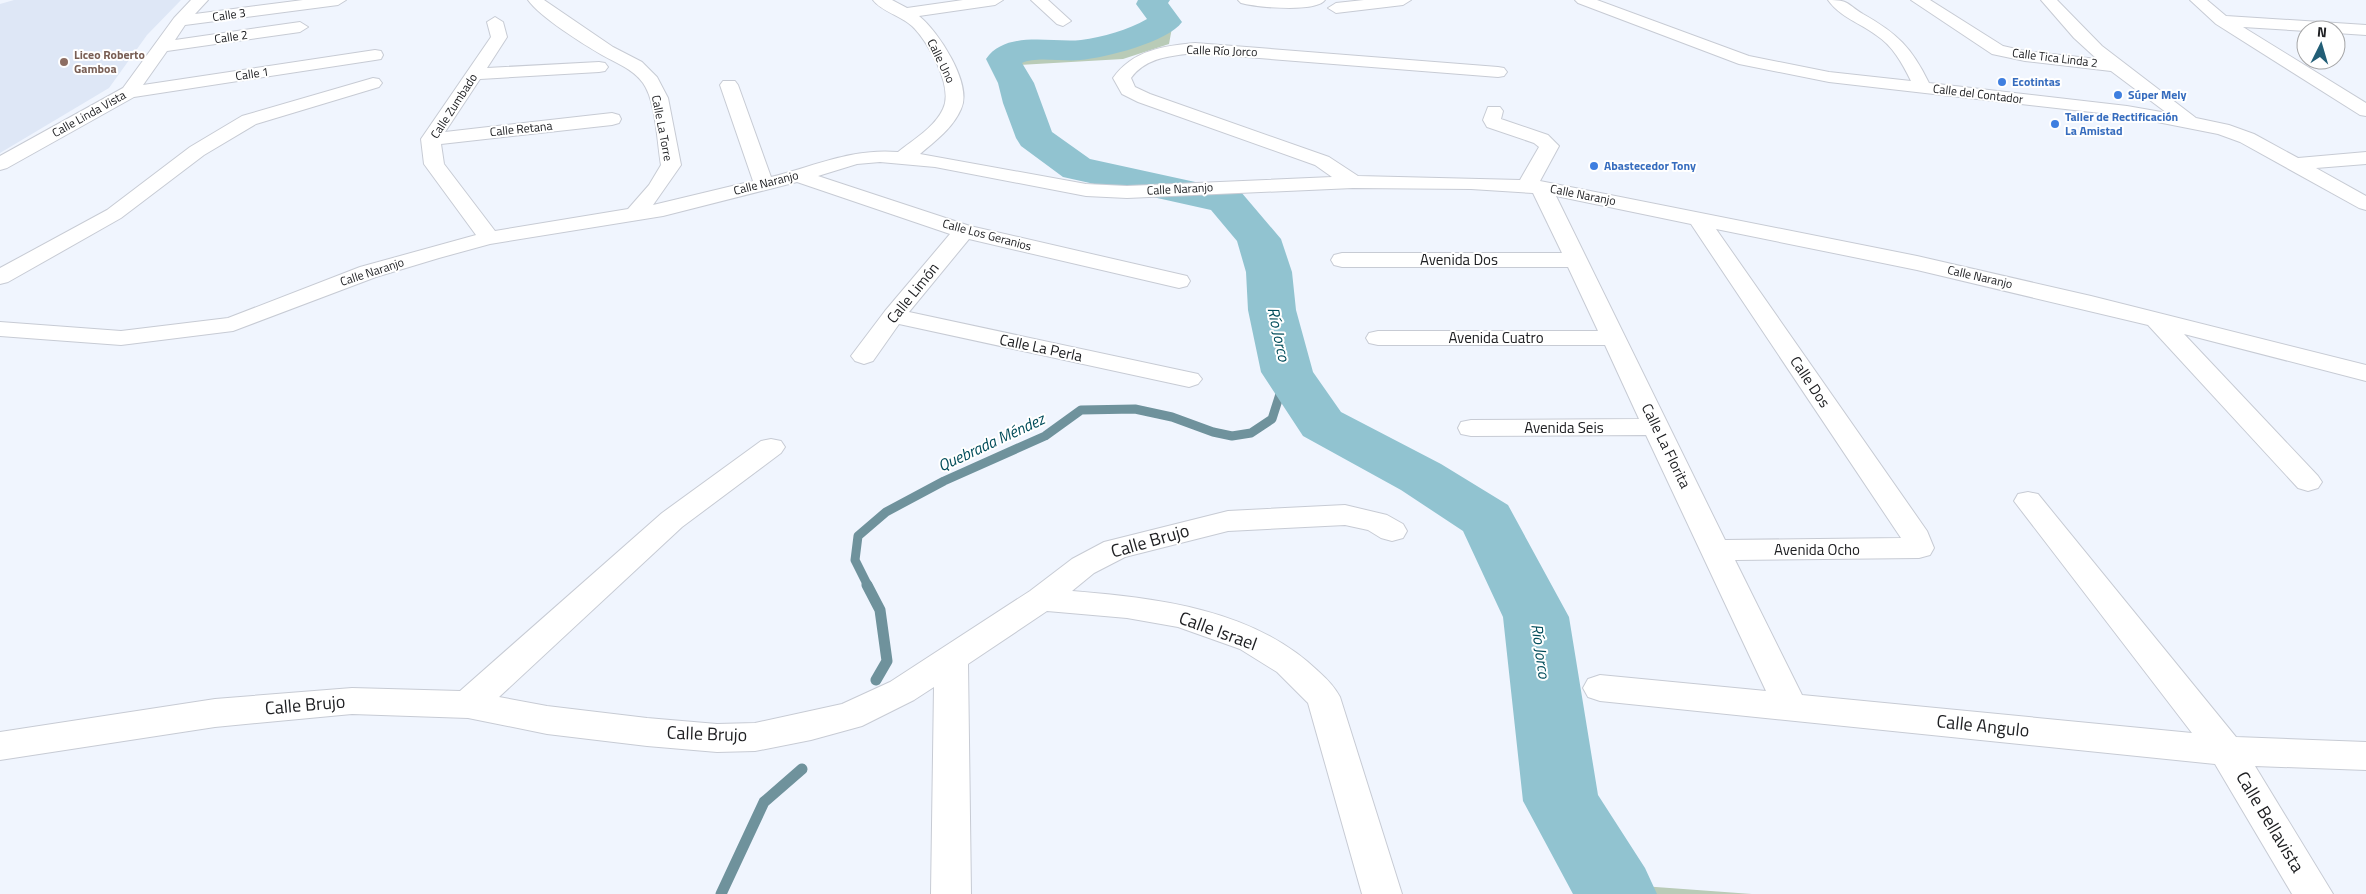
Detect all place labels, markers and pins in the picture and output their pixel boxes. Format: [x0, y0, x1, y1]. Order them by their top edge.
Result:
place label: Liceo Roberto Gamboa [74, 45, 145, 78]
marker: Liceo Roberto Gamboa [58, 56, 70, 68]
place label: Ecotintas [2012, 72, 2061, 91]
marker: Ecotintas [1996, 76, 2008, 88]
place label: Súper Mely [2128, 85, 2187, 104]
marker: Súper Mely [2112, 89, 2124, 101]
place label: Taller de Rectificación La Amistad [2065, 107, 2178, 140]
marker: Taller de Rectificación La Amistad [2049, 118, 2061, 130]
place label: Abastecedor Tony [1604, 156, 1696, 175]
marker: Abastecedor Tony [1588, 160, 1600, 172]

